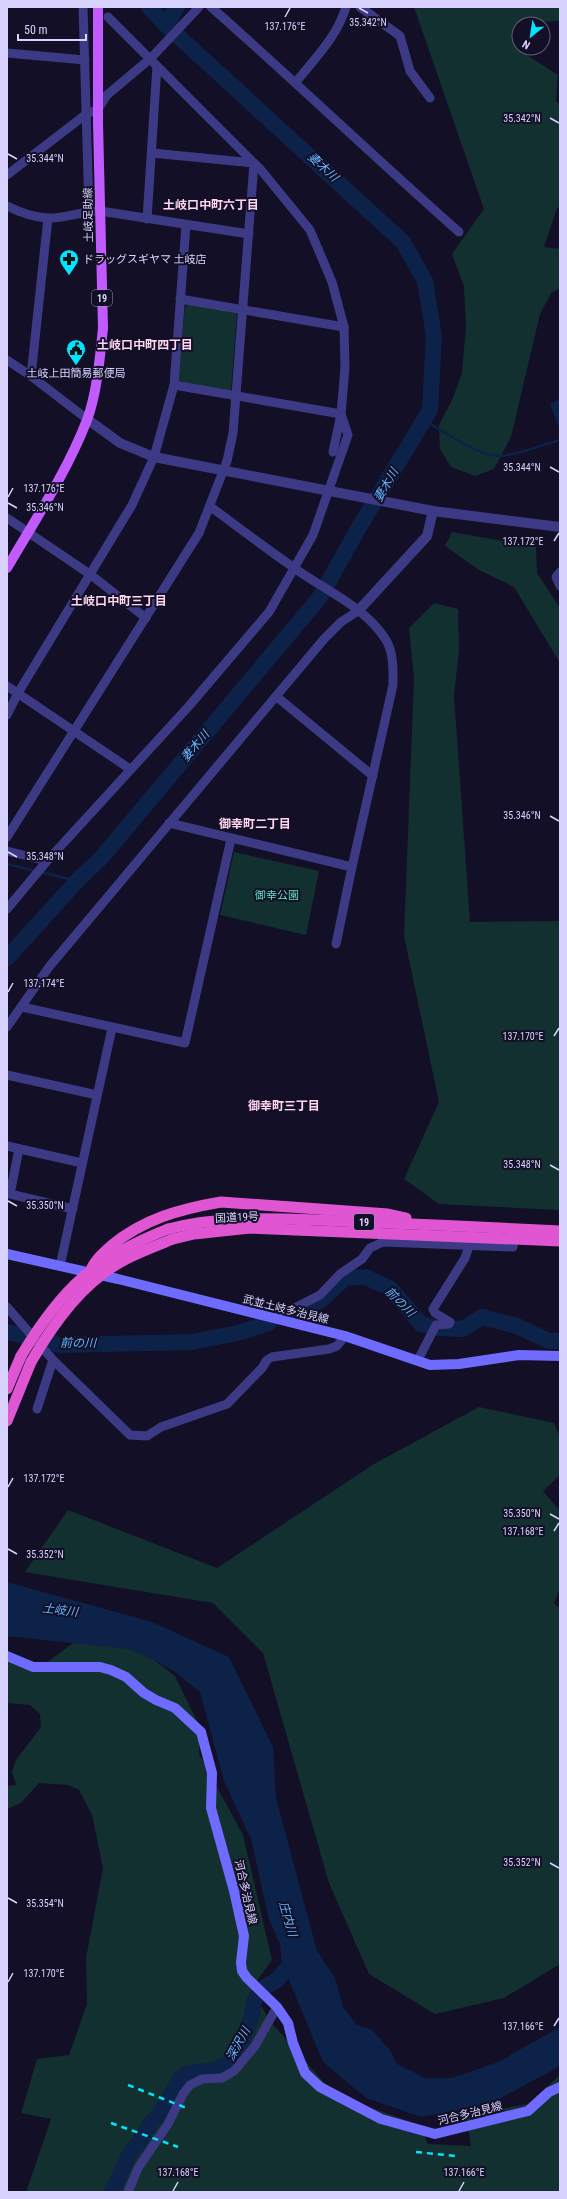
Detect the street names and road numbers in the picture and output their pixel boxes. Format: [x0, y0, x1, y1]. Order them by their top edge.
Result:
street label: 土岐足助線 [82, 187, 95, 243]
road number: 19 [92, 290, 112, 306]
street label: 国道19号 [215, 1210, 259, 1225]
road number: 19 [354, 1214, 374, 1230]
street label: 武並土岐多治見線 [242, 1293, 330, 1326]
street label: 河合多治見線 [232, 1858, 259, 1926]
street label: 河合多治見線 [437, 2099, 504, 2128]

